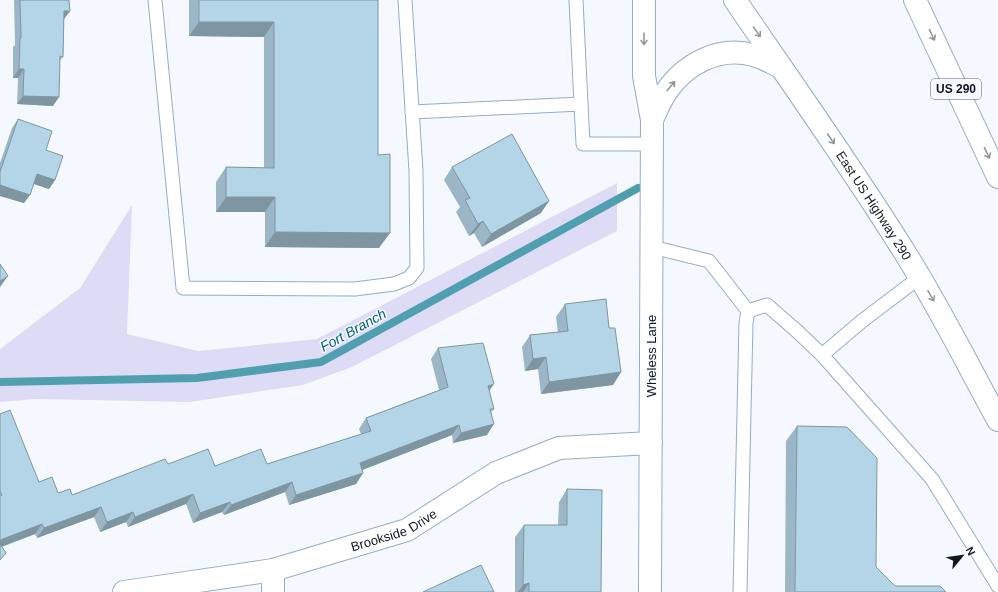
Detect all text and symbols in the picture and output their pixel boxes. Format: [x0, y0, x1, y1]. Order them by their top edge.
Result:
one-way arrow [753, 26, 761, 37]
one-way arrow [928, 29, 936, 41]
one-way arrow [640, 32, 648, 45]
road number: US 290 [931, 79, 981, 99]
one-way arrow [667, 81, 676, 91]
one-way arrow [827, 134, 835, 145]
one-way arrow [984, 147, 991, 159]
street label: East US Highway 290 [833, 148, 915, 262]
one-way arrow [927, 290, 935, 302]
water label: Fort Branch [317, 305, 389, 355]
street label: Wheless Lane [644, 315, 659, 397]
street label: Brookside Drive [349, 506, 439, 554]
north arrow [942, 536, 982, 576]
text: N [964, 545, 978, 558]

